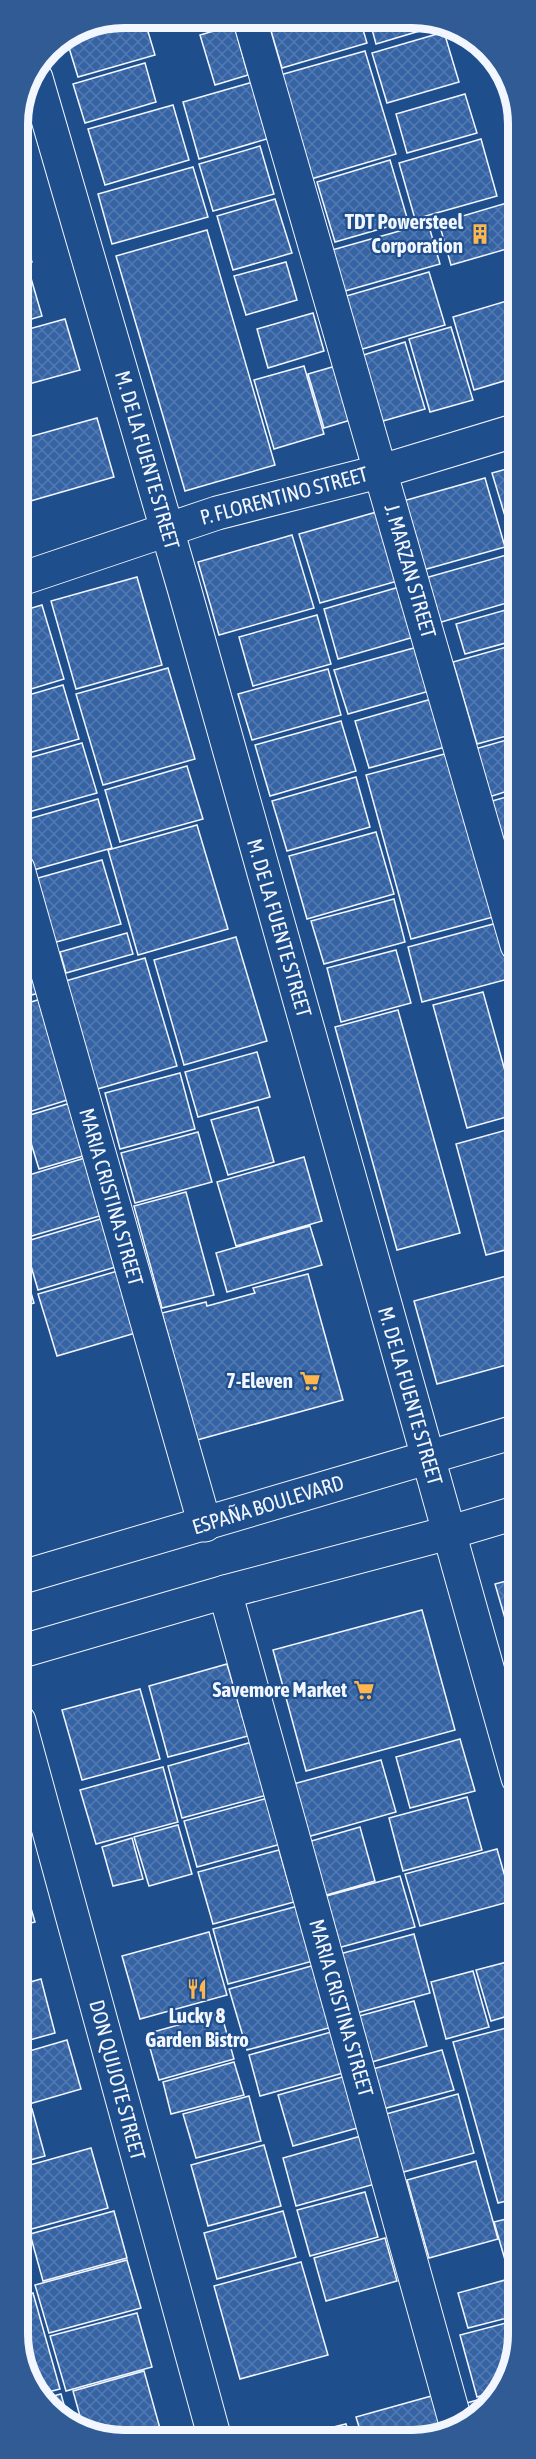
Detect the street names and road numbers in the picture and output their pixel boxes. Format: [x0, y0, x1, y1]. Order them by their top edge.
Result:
street label: M. DE LA FUENTE STREET [111, 368, 185, 552]
street label: P. FLORENTINO STREET [197, 461, 370, 529]
street label: J. MARZAN STREET [380, 501, 442, 641]
street label: M. DE LA FUENTE STREET [243, 836, 317, 1020]
street label: MARIA CRISTINA STREET [75, 1105, 149, 1288]
street label: M. DE LA FUENTE STREET [374, 1304, 448, 1488]
street label: ESPAÑA BOULEVARD [189, 1470, 346, 1538]
street label: MARIA CRISTINA STREET [305, 1916, 379, 2099]
street label: DON QUIJOTE STREET [85, 1997, 151, 2162]

